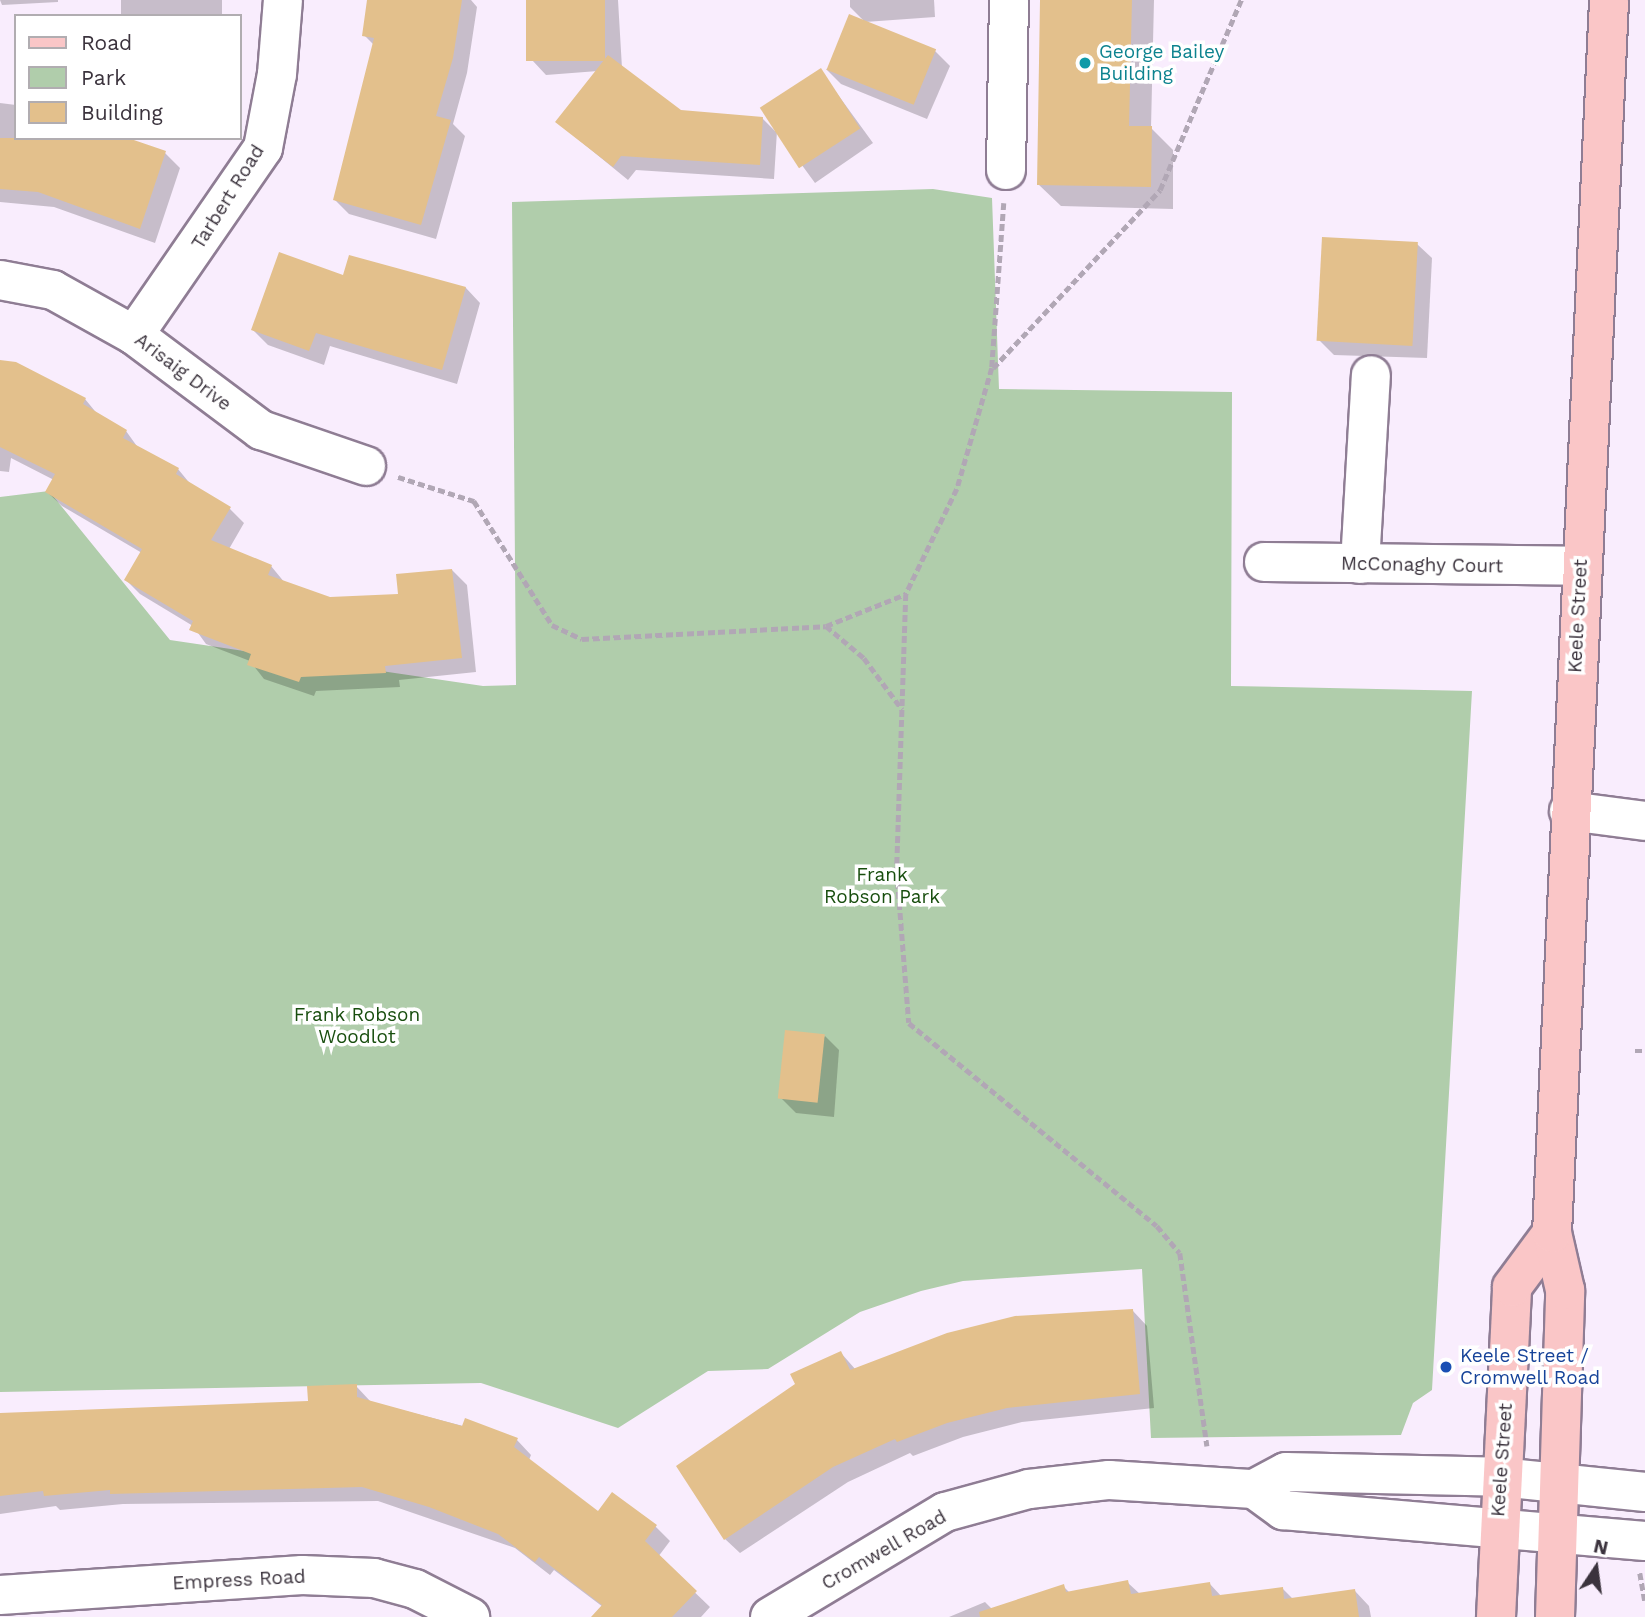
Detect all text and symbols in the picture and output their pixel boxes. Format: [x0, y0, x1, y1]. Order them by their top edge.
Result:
legend [14, 14, 242, 140]
text: Road [81, 30, 132, 55]
place label: George Bailey Building [1099, 41, 1224, 85]
marker: George Bailey Building [1077, 55, 1093, 71]
text: Park [81, 65, 126, 90]
text: Building [81, 100, 163, 125]
street label: Tarbert Road [187, 141, 269, 253]
street label: Arisaig Drive [130, 328, 236, 416]
street label: McConaghy Court [1340, 552, 1504, 578]
street label: Keele Street [1564, 558, 1592, 674]
park label: Frank Robson Park [824, 864, 940, 908]
park label: Frank Robson Woodlot [294, 1004, 420, 1048]
place label: Keele Street / Cromwell Road [1460, 1345, 1601, 1389]
marker: Keele Street / Cromwell Road [1438, 1359, 1454, 1375]
street label: Keele Street [1487, 1402, 1517, 1518]
street label: Cromwell Road [817, 1505, 951, 1595]
north arrow [1561, 1533, 1631, 1603]
text: N [1591, 1534, 1610, 1560]
street label: Empress Road [172, 1565, 306, 1595]

